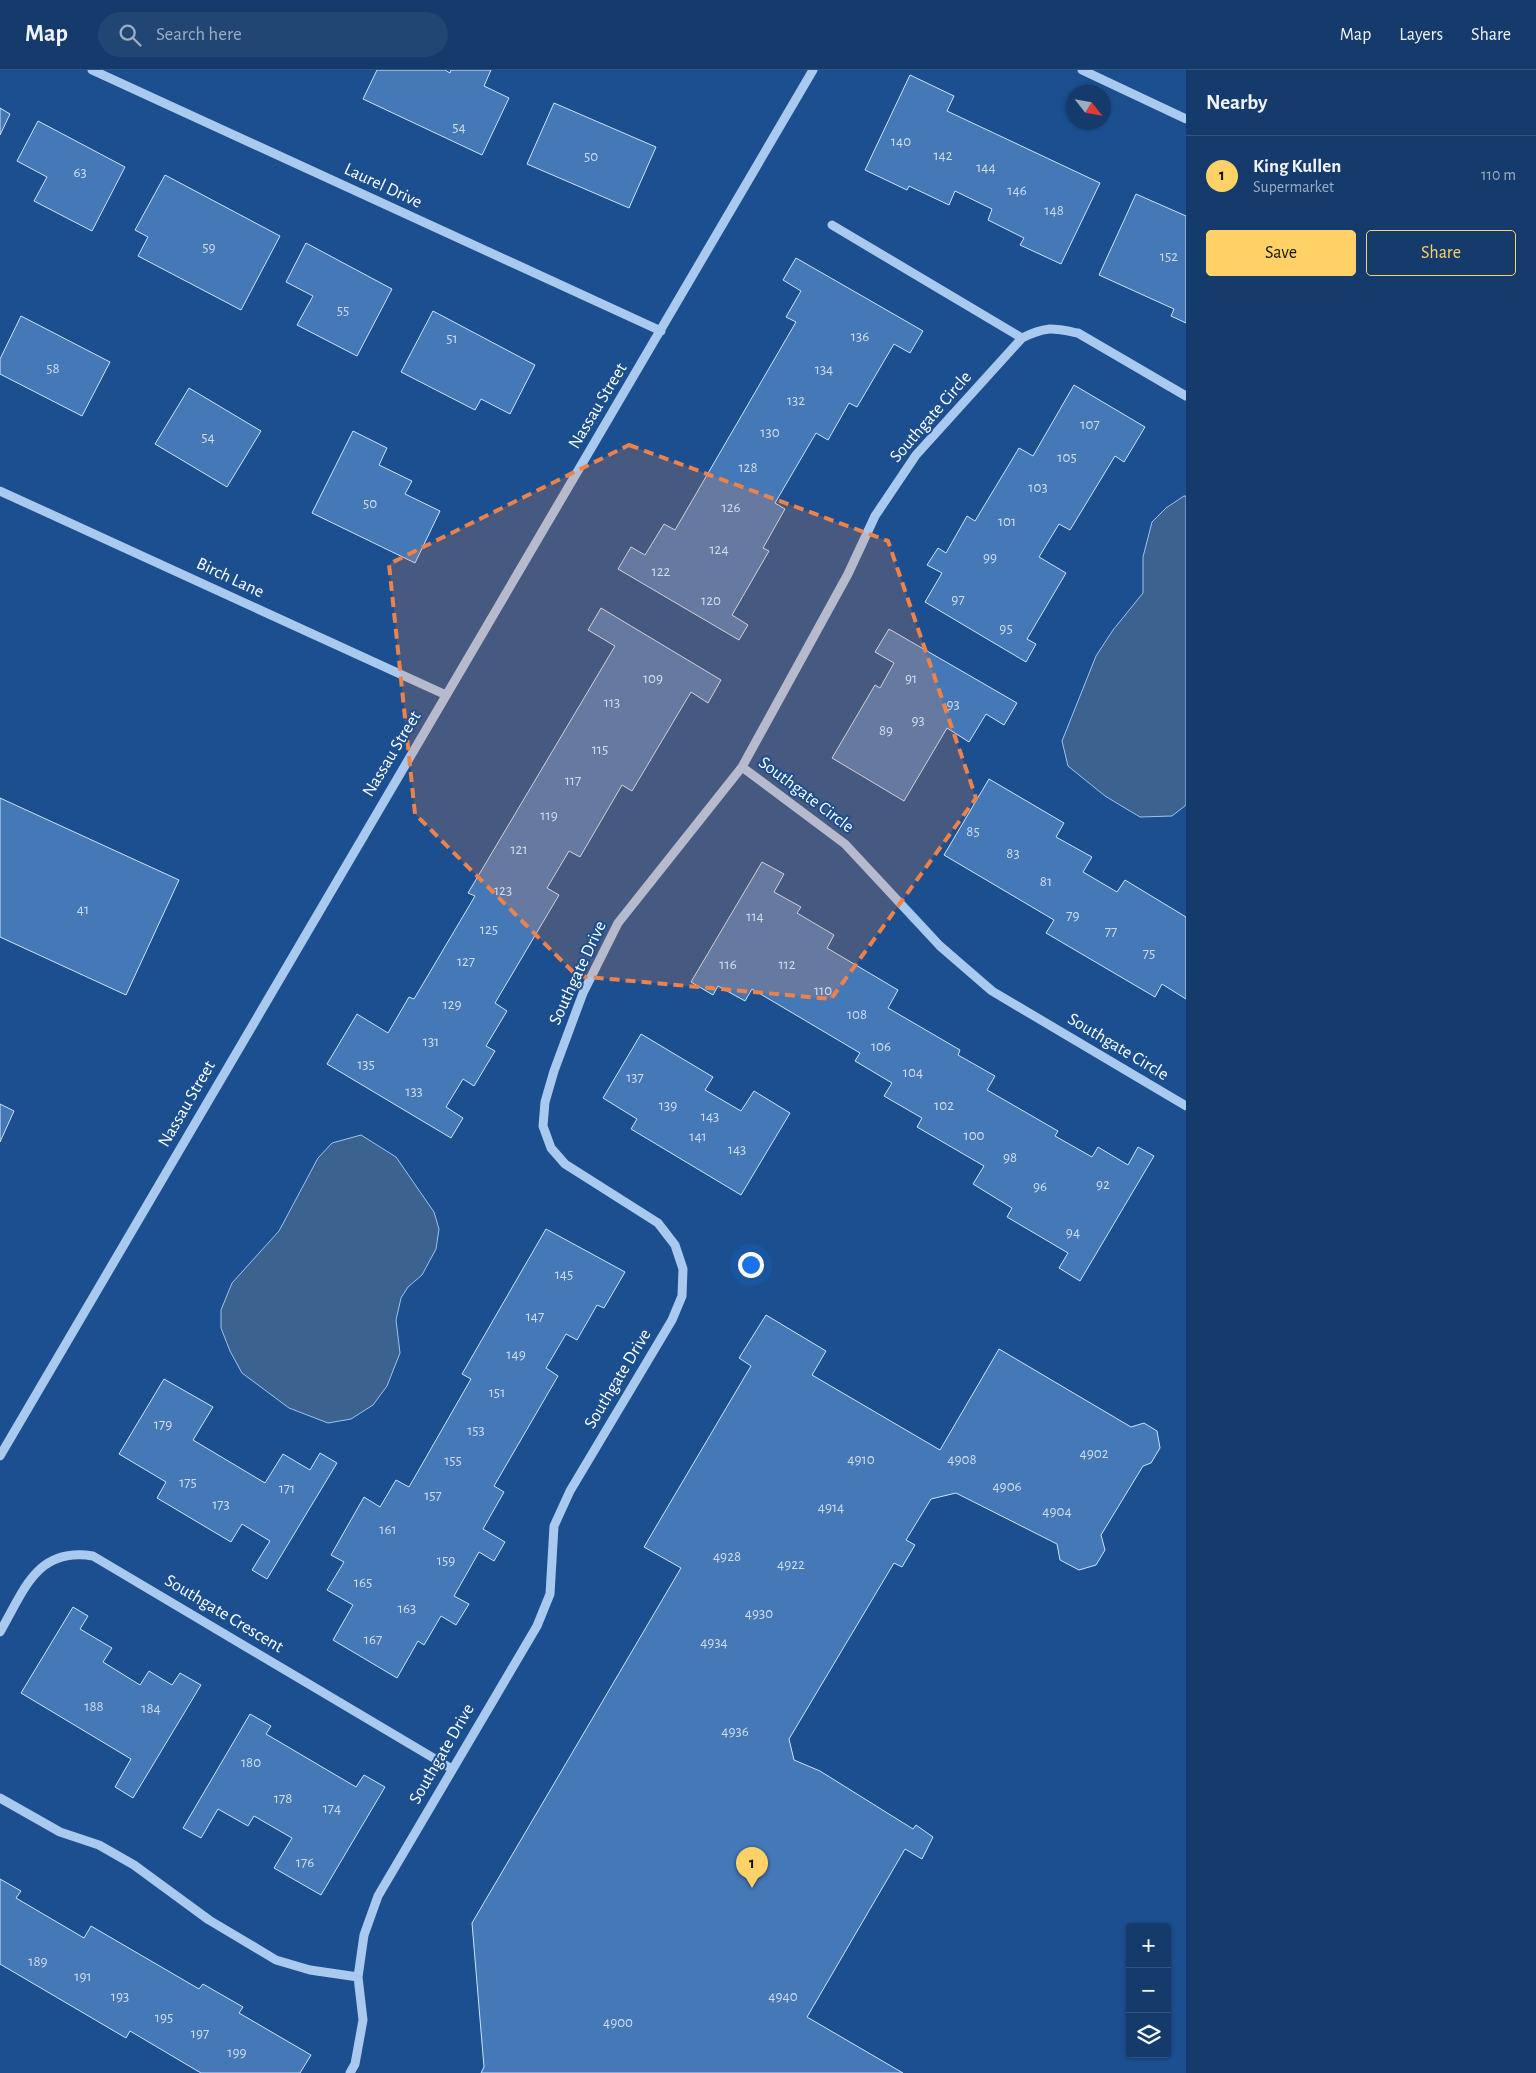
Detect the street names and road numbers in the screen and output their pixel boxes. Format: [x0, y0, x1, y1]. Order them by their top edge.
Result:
street label: Laurel Drive [341, 160, 425, 212]
street label: Nassau Street [565, 360, 631, 452]
street label: Southgate Circle [887, 368, 975, 466]
street label: Birch Lane [193, 555, 267, 601]
street label: Nassau Street [359, 708, 425, 800]
street label: Southgate Circle [755, 753, 857, 837]
street label: Southgate Drive [546, 918, 610, 1028]
street label: Southgate Circle [1064, 1010, 1172, 1084]
street label: Nassau Street [155, 1058, 219, 1150]
street label: Southgate Drive [581, 1326, 655, 1432]
street label: Southgate Crescent [162, 1572, 287, 1657]
street label: Southgate Drive [406, 1701, 478, 1807]

